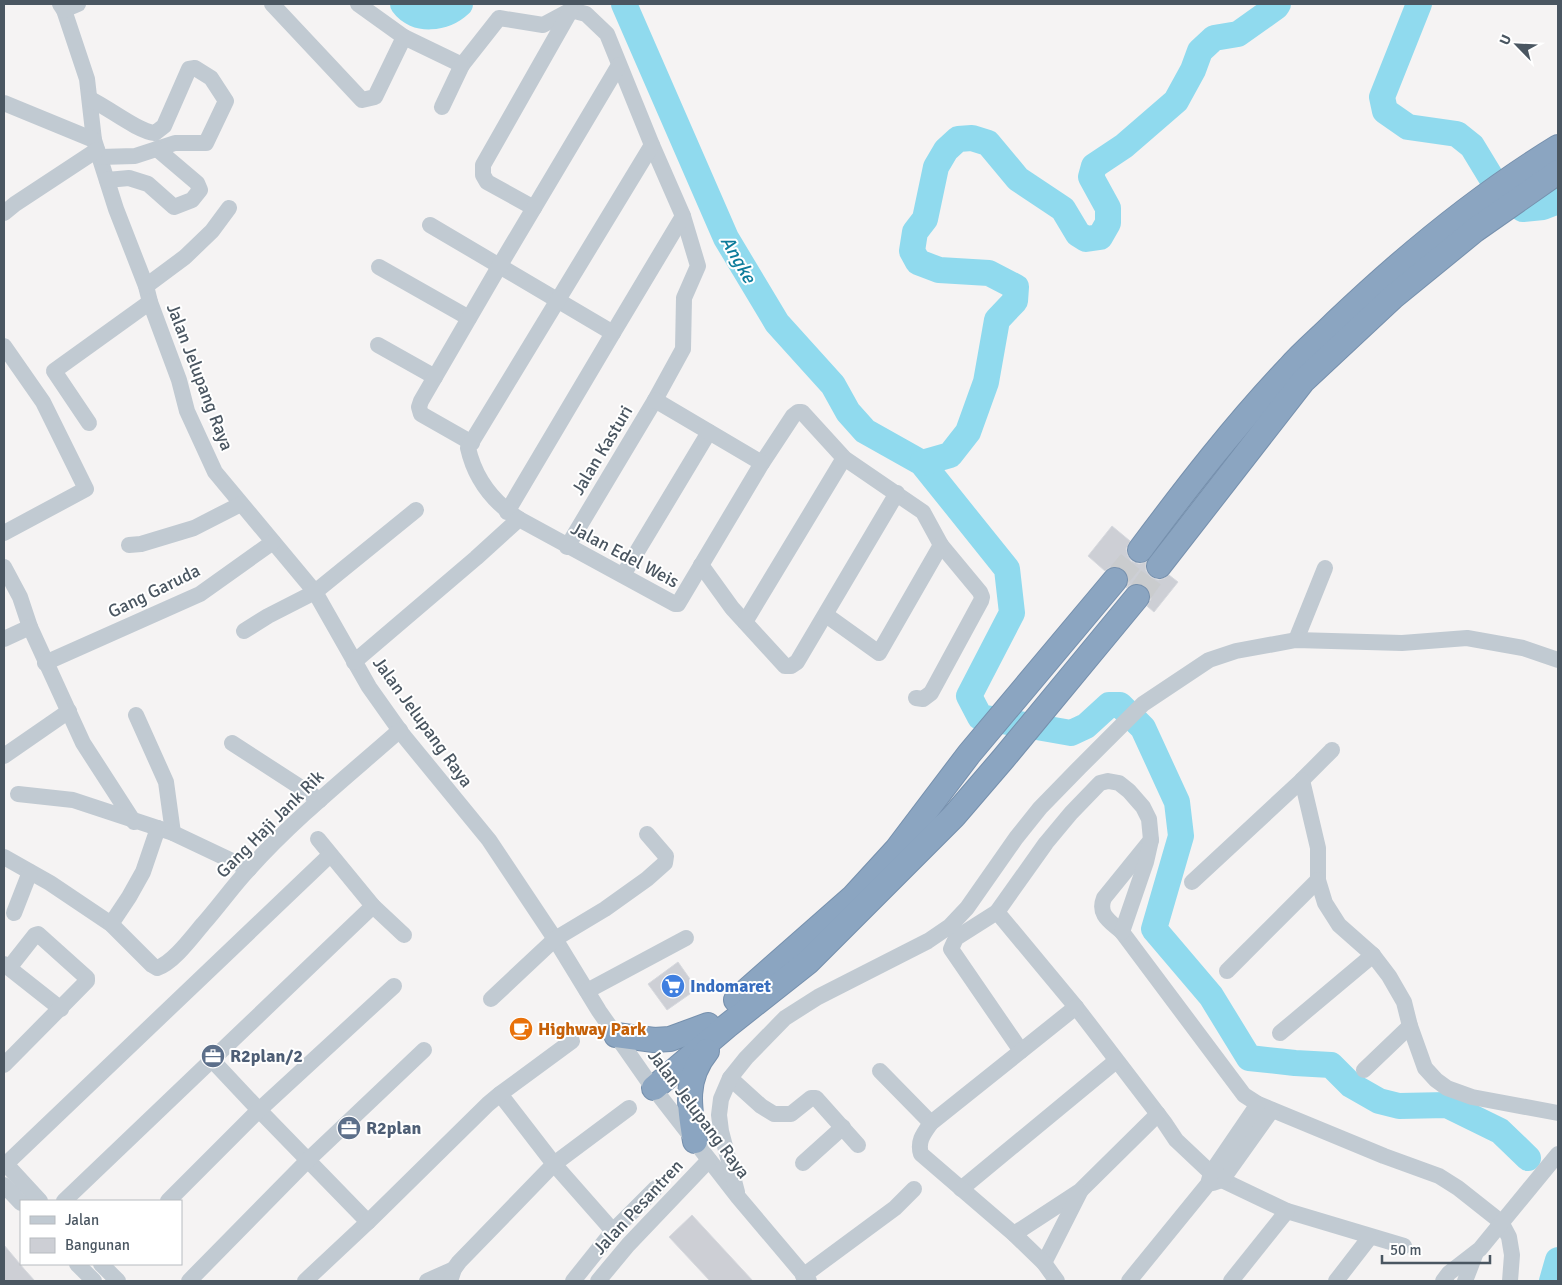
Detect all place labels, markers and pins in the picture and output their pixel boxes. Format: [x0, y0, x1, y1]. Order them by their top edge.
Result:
supermarket icon: Indomaret [660, 973, 686, 999]
place label: Indomaret [690, 975, 771, 997]
cafe icon: Highway Park [508, 1016, 534, 1042]
place label: Highway Park [538, 1018, 647, 1040]
office icon: R2plan/2 [200, 1043, 226, 1069]
place label: R2plan/2 [230, 1045, 303, 1067]
office icon: R2plan [336, 1115, 362, 1141]
place label: R2plan [366, 1117, 421, 1139]

